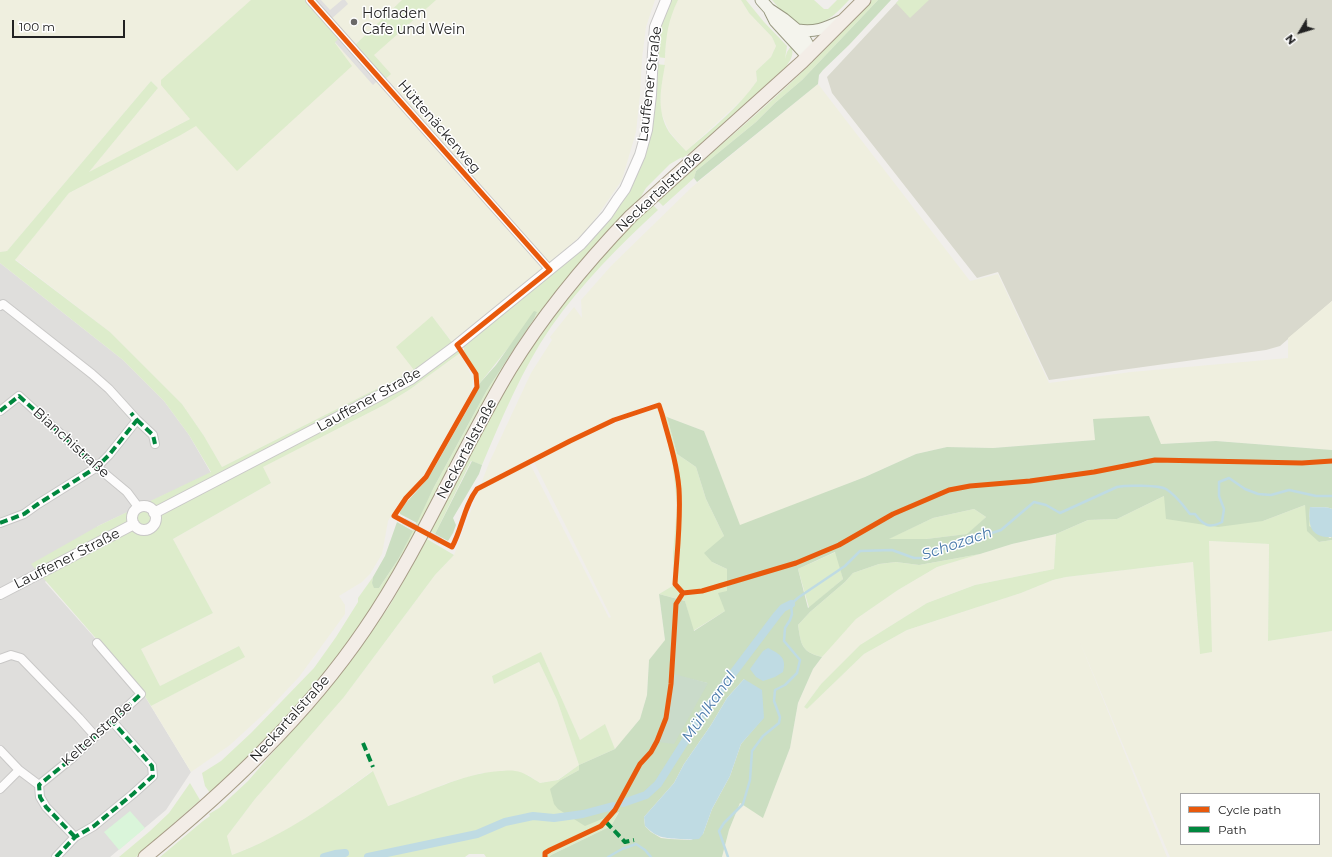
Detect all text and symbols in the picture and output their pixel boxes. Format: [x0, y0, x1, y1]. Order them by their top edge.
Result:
place label: Hofladen Cafe und Wein [362, 6, 465, 38]
scale bar [14, 12, 127, 38]
north arrow [1280, 12, 1320, 52]
marker: Hofladen Cafe und Wein [349, 17, 359, 27]
text: 100 m [19, 19, 55, 34]
street label: Lauffener Straße [635, 25, 665, 143]
text: N [1282, 32, 1299, 47]
street label: Hüttenäckerweg [394, 77, 484, 177]
street label: Neckartalstraße [613, 148, 705, 236]
street label: Lauffener Straße [314, 364, 424, 436]
street label: Neckartalstraße [434, 396, 500, 502]
street label: Bianchistraße [29, 404, 113, 482]
water label: Schozach [919, 524, 995, 564]
street label: Lauffener Straße [11, 525, 123, 593]
water label: Mühlkanal [678, 668, 740, 746]
street label: Neckartalstraße [247, 672, 333, 766]
street label: Keltenstraße [58, 698, 136, 770]
legend [1180, 793, 1320, 845]
text: Cycle path [1218, 802, 1281, 817]
text: Path [1218, 822, 1247, 837]

